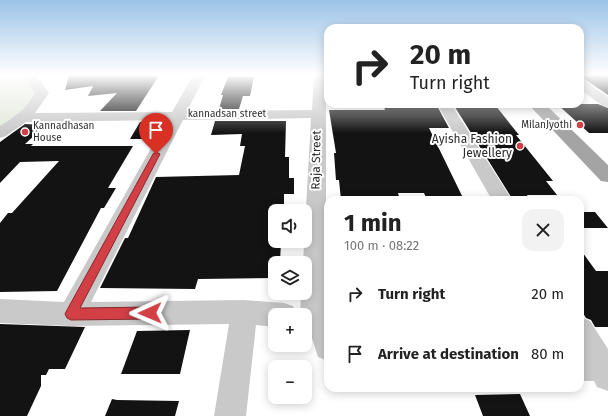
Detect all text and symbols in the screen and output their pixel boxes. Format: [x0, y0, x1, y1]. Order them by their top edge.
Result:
text: 20 m [410, 38, 471, 71]
icon: right [344, 40, 396, 92]
text: Turn right [410, 72, 490, 94]
street label: kannadsan street [188, 108, 267, 120]
pin [139, 113, 173, 154]
icon: arrive [145, 119, 167, 141]
place label: MilanJyothi [521, 119, 572, 131]
place label: Kannadhasan House [33, 120, 94, 144]
marker: MilanJyothi [575, 120, 585, 130]
marker: Kannadhasan House [20, 127, 30, 137]
street label: Raja Street [308, 130, 324, 190]
place label: Ayisha Fashion Jewellery [432, 132, 512, 160]
marker: Ayisha Fashion Jewellery [515, 141, 525, 151]
map controls [268, 204, 312, 404]
button: sound [268, 204, 312, 248]
text: 1 min [344, 209, 402, 237]
button: close [522, 209, 564, 251]
text: 100 m · 08:22 [344, 238, 419, 253]
button: layers [268, 256, 312, 300]
icon: right [344, 283, 366, 305]
text: Turn right [378, 285, 445, 303]
text: 20 m [531, 285, 564, 303]
position arrow [129, 292, 171, 334]
button: + [268, 308, 312, 352]
icon: arrive [344, 343, 366, 365]
text: Arrive at destination [378, 345, 519, 363]
text: 80 m [531, 345, 564, 363]
button: − [268, 360, 312, 404]

